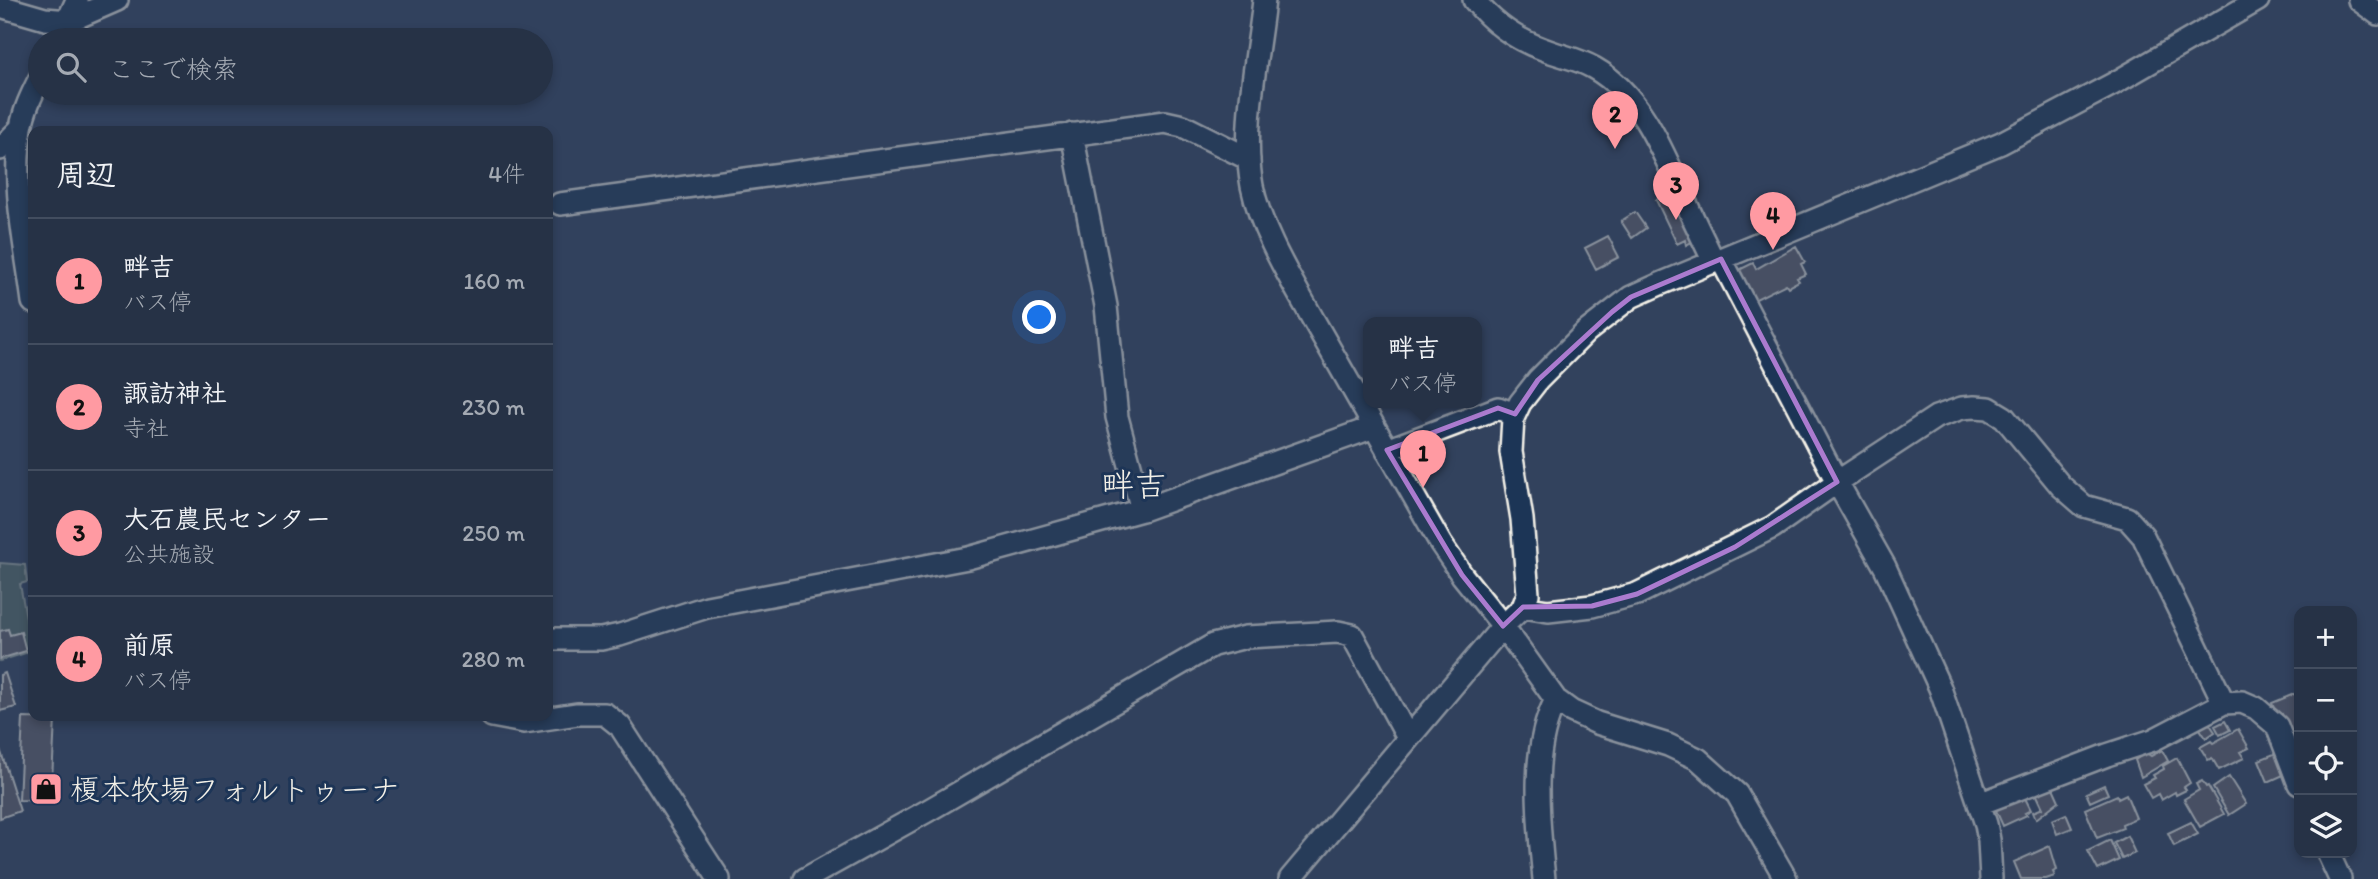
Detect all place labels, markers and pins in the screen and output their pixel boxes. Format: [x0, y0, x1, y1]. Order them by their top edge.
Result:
pin: 2 [1592, 91, 1638, 149]
pin: 3 [1653, 162, 1699, 220]
pin: 4 [1750, 192, 1796, 250]
pin: 1 [1400, 430, 1446, 488]
shop icon: 榎本牧場フォルトゥーナ [27, 770, 65, 808]
place label: 榎本牧場フォルトゥーナ [70, 771, 400, 808]

